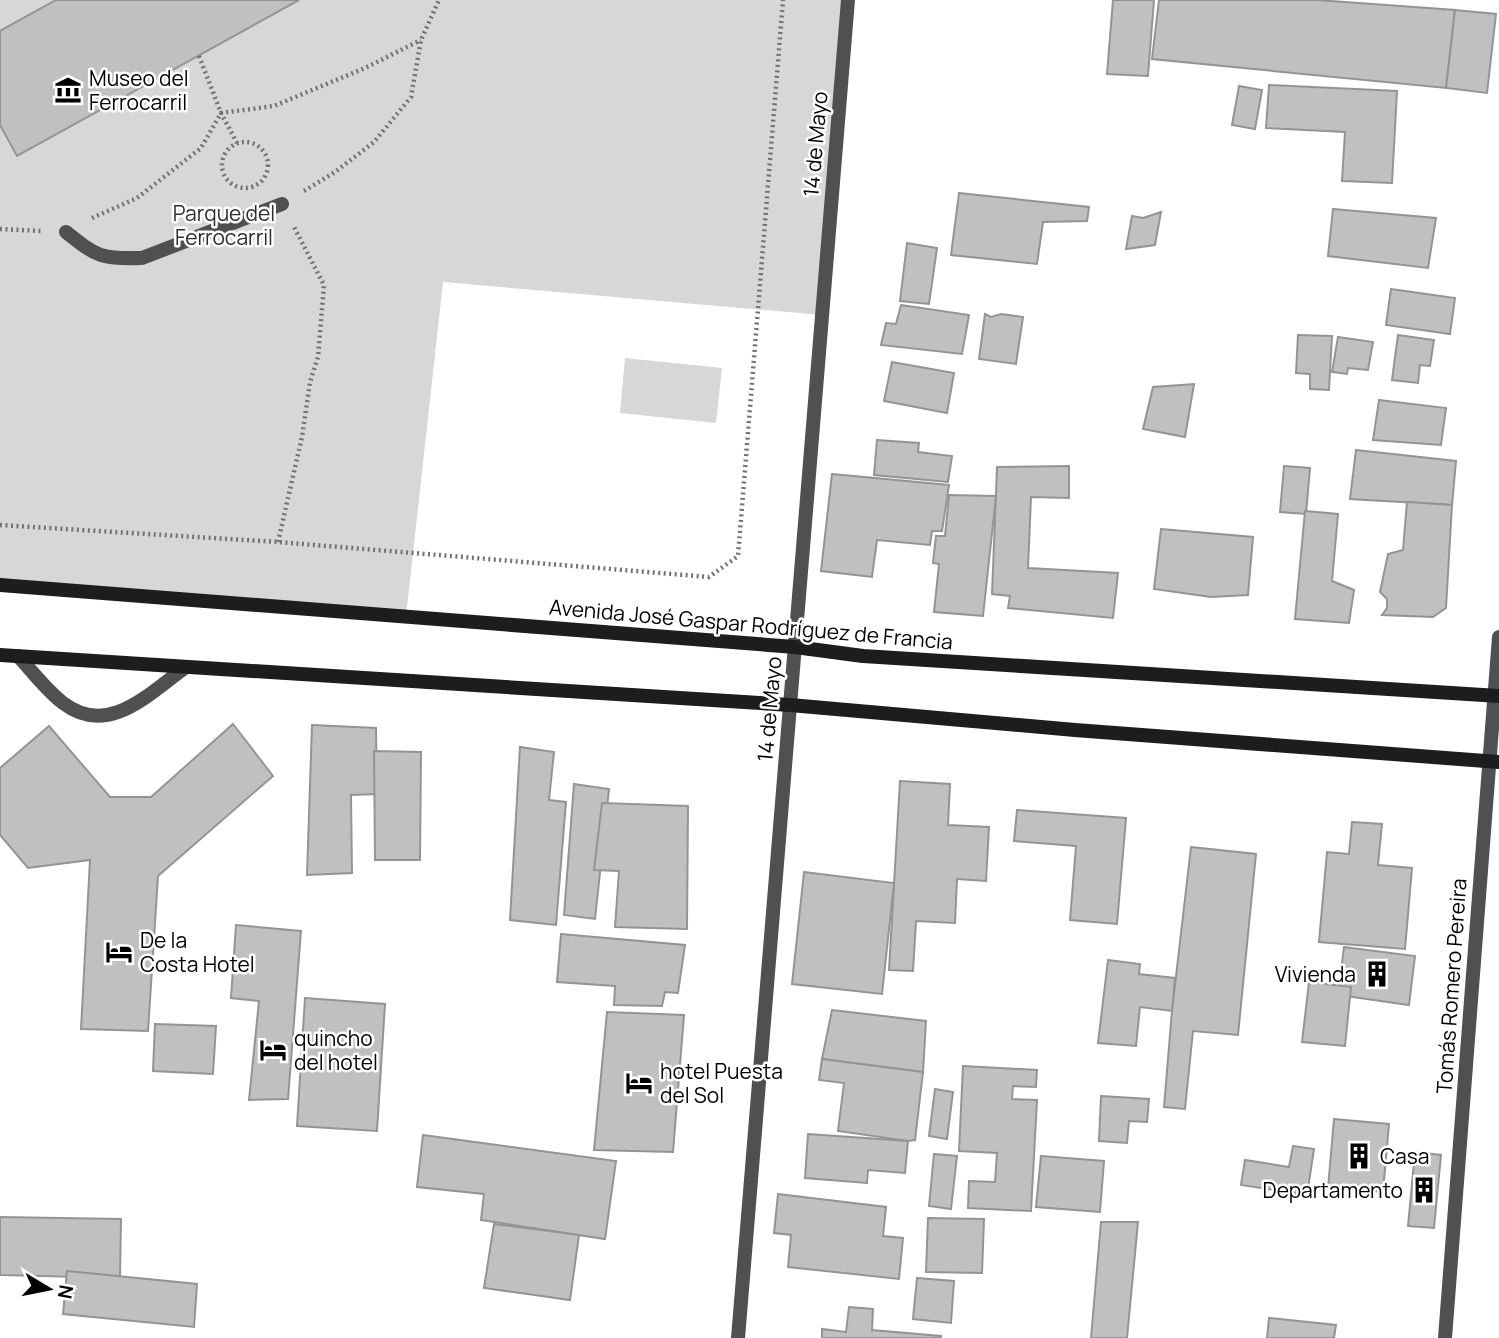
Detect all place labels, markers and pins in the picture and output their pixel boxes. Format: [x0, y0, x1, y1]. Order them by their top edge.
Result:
place label: Museo del Ferrocarril [89, 64, 189, 116]
museum icon: Museo del Ferrocarril [53, 75, 83, 105]
place label: De la Costa Hotel [140, 926, 255, 978]
hotel icon: De la Costa Hotel [104, 937, 134, 967]
building icon: Vivienda [1362, 959, 1392, 989]
place label: Vivienda [1275, 960, 1356, 988]
place label: quincho del hotel [294, 1024, 378, 1076]
hotel icon: quincho del hotel [258, 1035, 288, 1065]
place label: hotel Puesta del Sol [660, 1057, 783, 1109]
hotel icon: hotel Puesta del Sol [624, 1068, 654, 1098]
building icon: Casa [1344, 1141, 1374, 1171]
place label: Casa [1380, 1142, 1429, 1170]
building icon: Departamento [1409, 1175, 1439, 1205]
place label: Departamento [1263, 1176, 1403, 1204]

